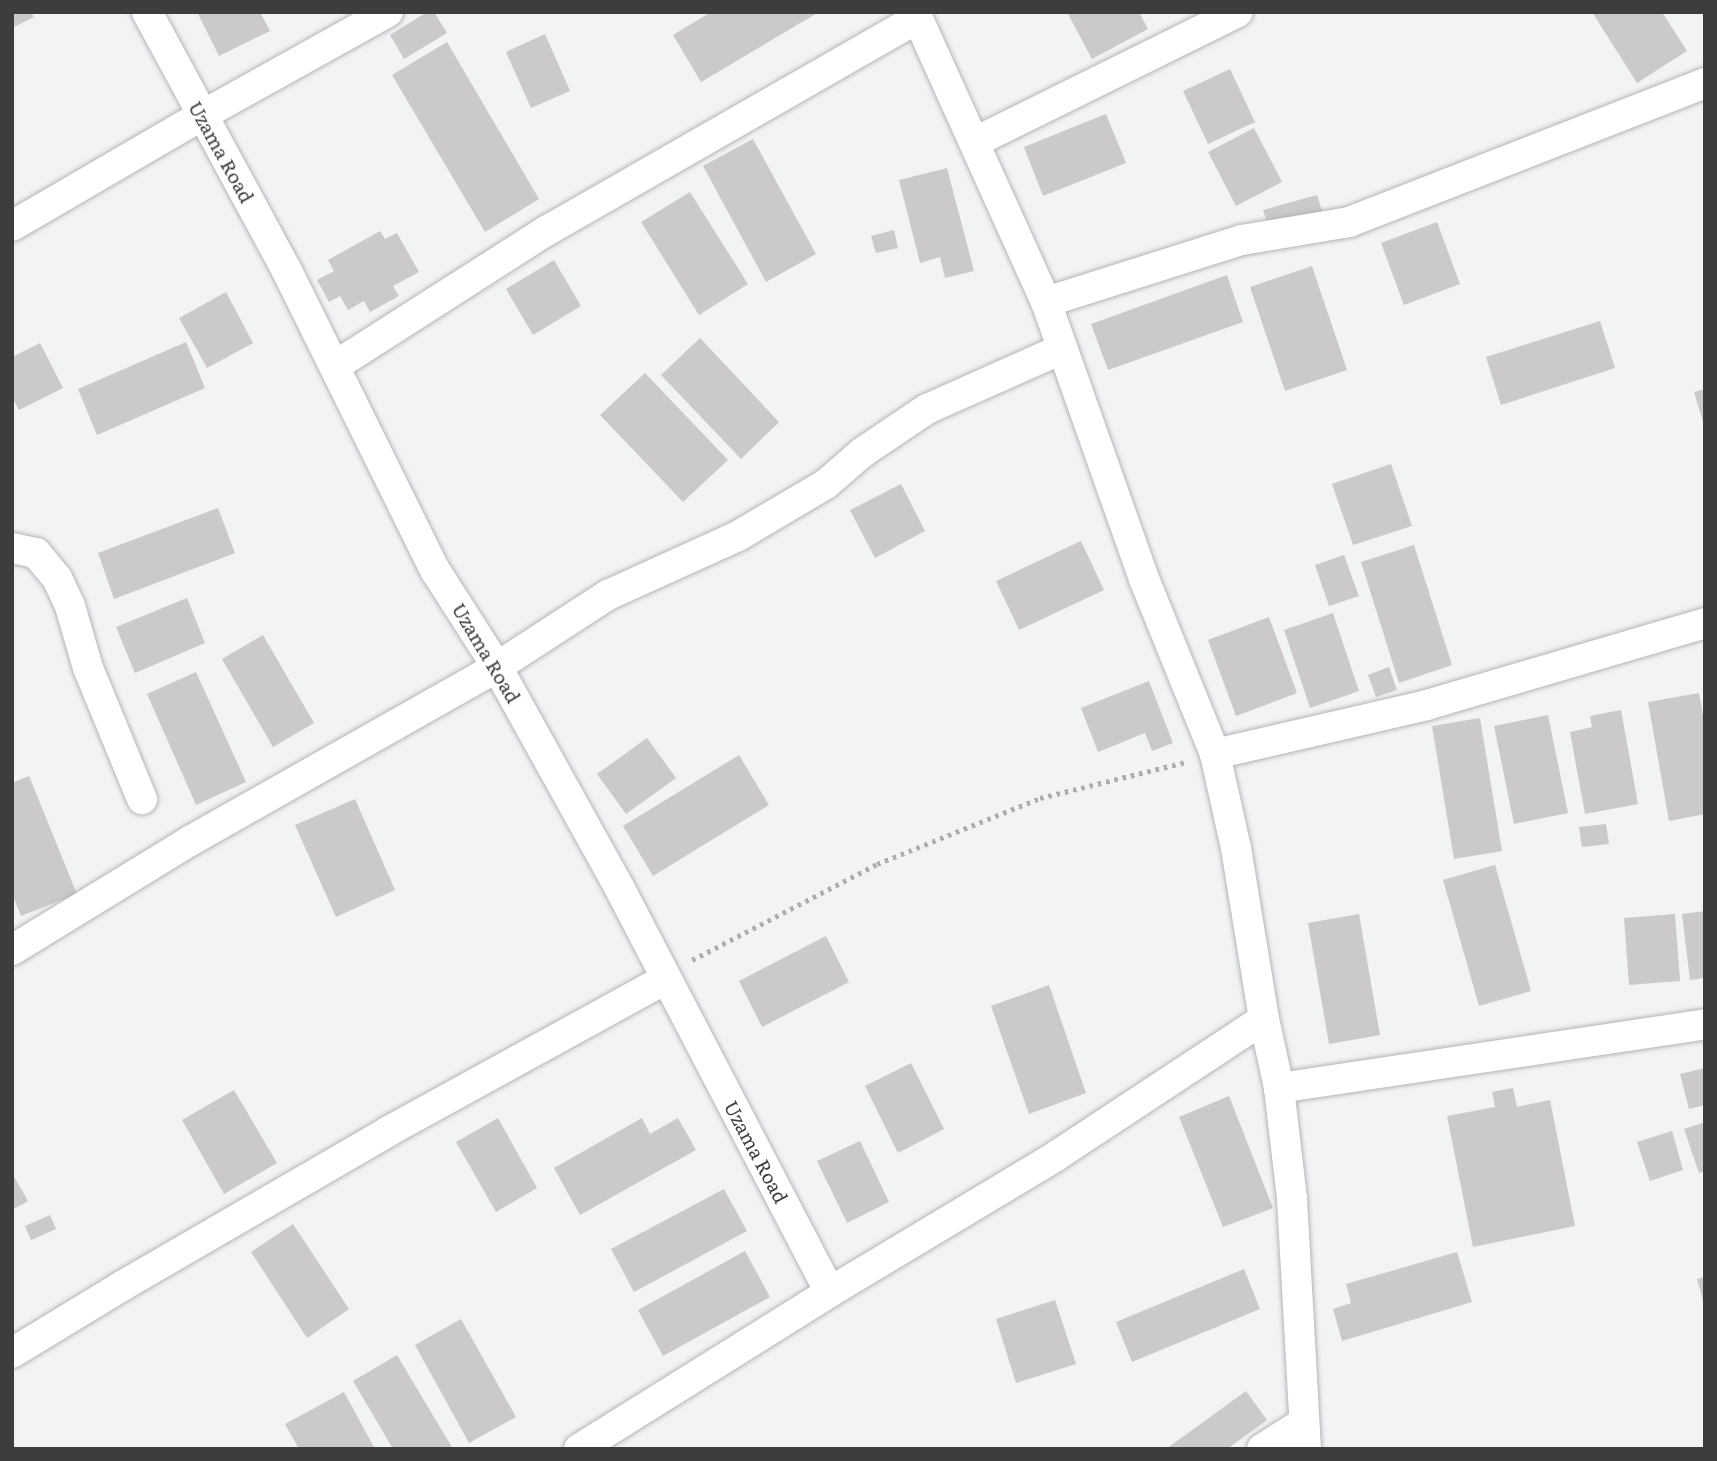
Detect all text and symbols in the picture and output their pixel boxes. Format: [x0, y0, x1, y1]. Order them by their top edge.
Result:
street label: Uzama Road [184, 97, 258, 207]
street label: Uzama Road [447, 599, 525, 707]
street label: Uzama Road [719, 1097, 793, 1207]

